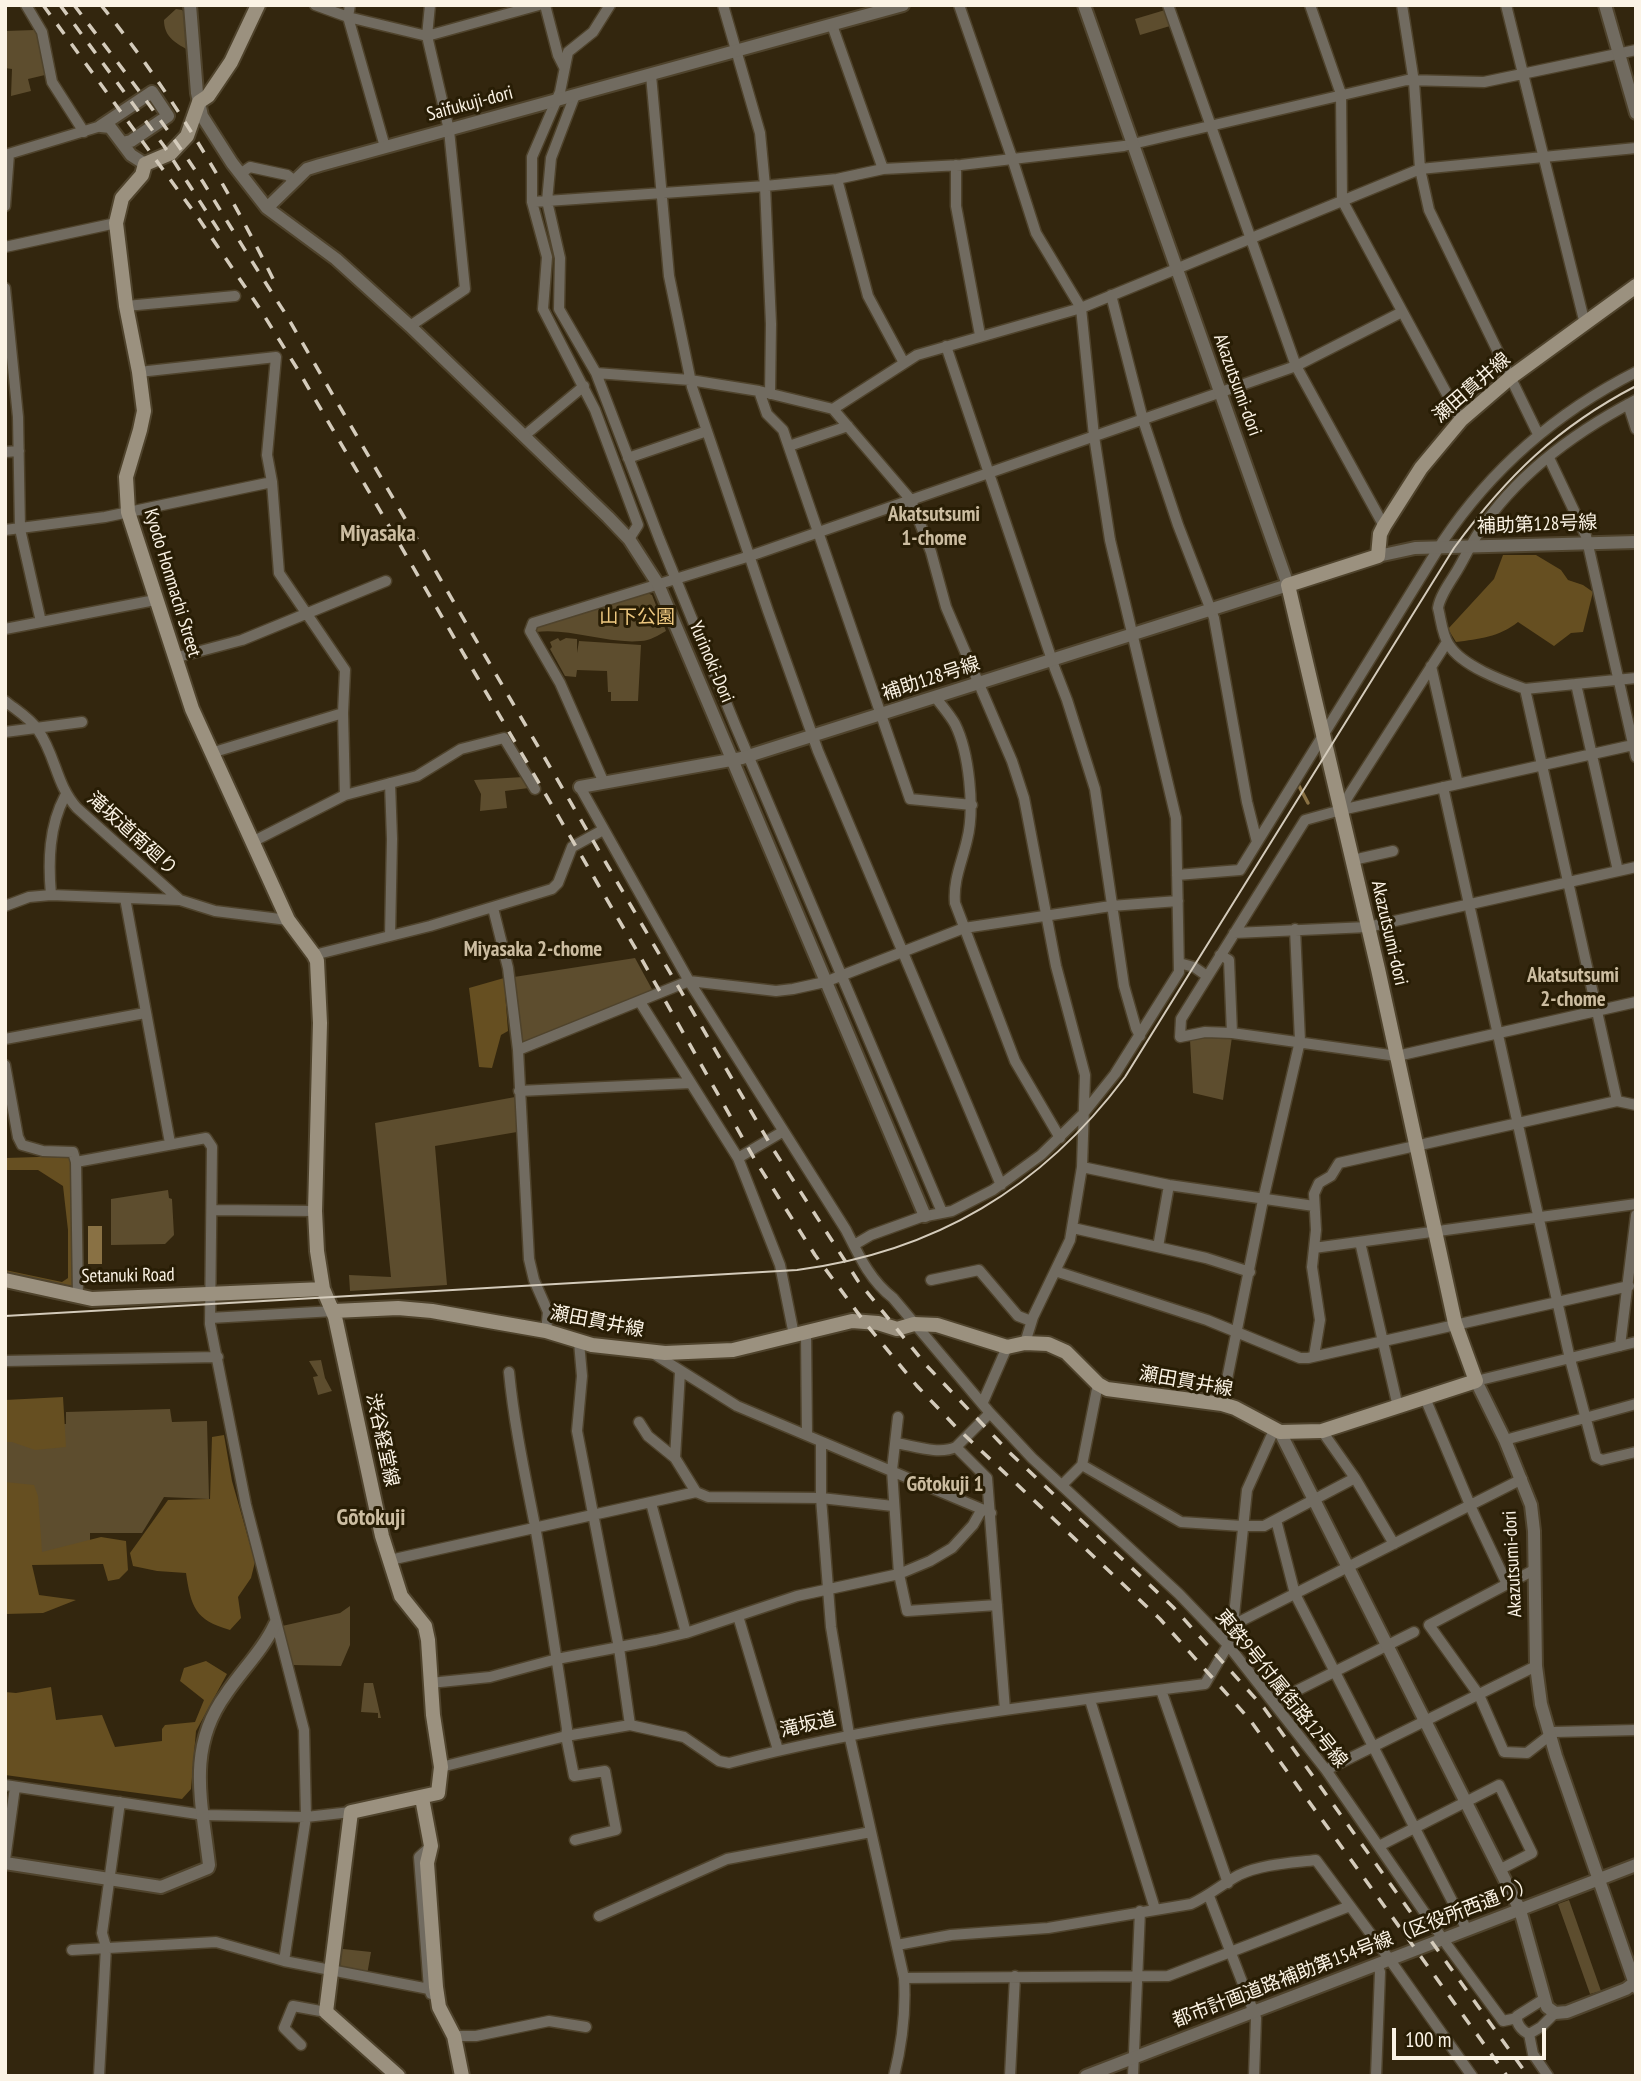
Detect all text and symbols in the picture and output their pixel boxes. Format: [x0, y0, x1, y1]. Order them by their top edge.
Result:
street label: Saifukuji-dori [424, 82, 516, 126]
street label: Akazutsumi-dori [1208, 331, 1266, 439]
street label: 瀬田貫井線 [1429, 348, 1515, 428]
district label: Akatsutsumi 1-chome [888, 502, 980, 552]
street label: Kyodo Honmachi Street [139, 506, 205, 660]
street label: 補助第128号線 [1476, 512, 1598, 538]
district label: Miyasaka [340, 520, 416, 548]
park label: 山下公園 [599, 607, 675, 629]
street label: Yurinoki-Dori [684, 618, 738, 706]
street label: 補助128号線 [879, 652, 983, 706]
street label: 滝坂道南廻り [82, 787, 182, 881]
street label: Akazutsumi-dori [1366, 878, 1412, 988]
district label: Miyasaka 2-chome [464, 937, 602, 963]
district label: Akatsutsumi 2-chome [1527, 963, 1619, 1013]
street label: Setanuki Road [81, 1264, 175, 1288]
street label: 瀬田貫井線 [548, 1302, 646, 1342]
street label: 瀬田貫井線 [1137, 1363, 1235, 1401]
street label: 渋谷経堂線 [361, 1391, 403, 1489]
district label: Gōtokuji 1 [906, 1472, 984, 1498]
district label: Gōtokuji [337, 1504, 405, 1532]
street label: Akazutsumi-dori [1499, 1510, 1527, 1618]
street label: 東鉄9号付属街路12号線 [1210, 1605, 1352, 1773]
street label: 滝坂道 [778, 1707, 838, 1743]
street label: 都市計画道路補助第154号線（区役所西通り） [1169, 1873, 1539, 2033]
scale bar [1396, 2014, 1550, 2058]
text: 100 m [1405, 2026, 1451, 2053]

